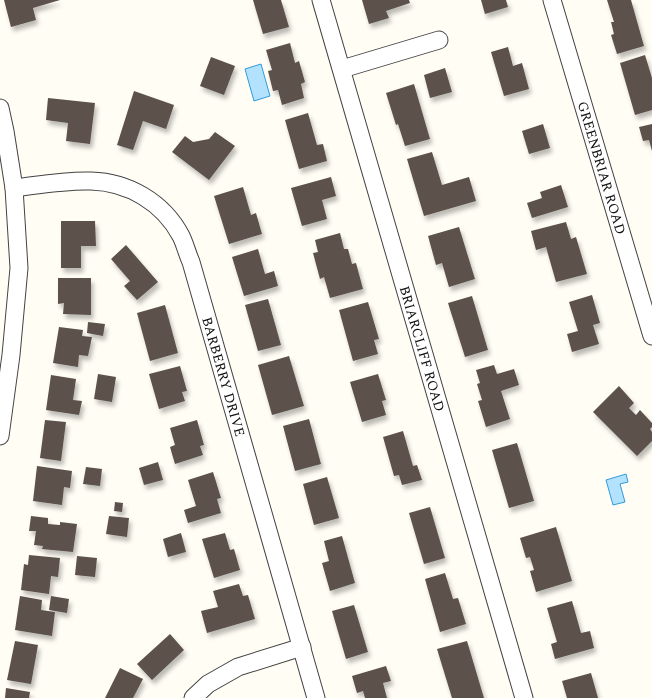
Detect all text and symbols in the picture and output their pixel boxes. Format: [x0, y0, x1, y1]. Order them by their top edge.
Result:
street label: GREENBRIAR ROAD [572, 99, 631, 237]
street label: BRIARCLIFF ROAD [394, 283, 450, 414]
street label: BARBERRY DRIVE [196, 314, 251, 439]

